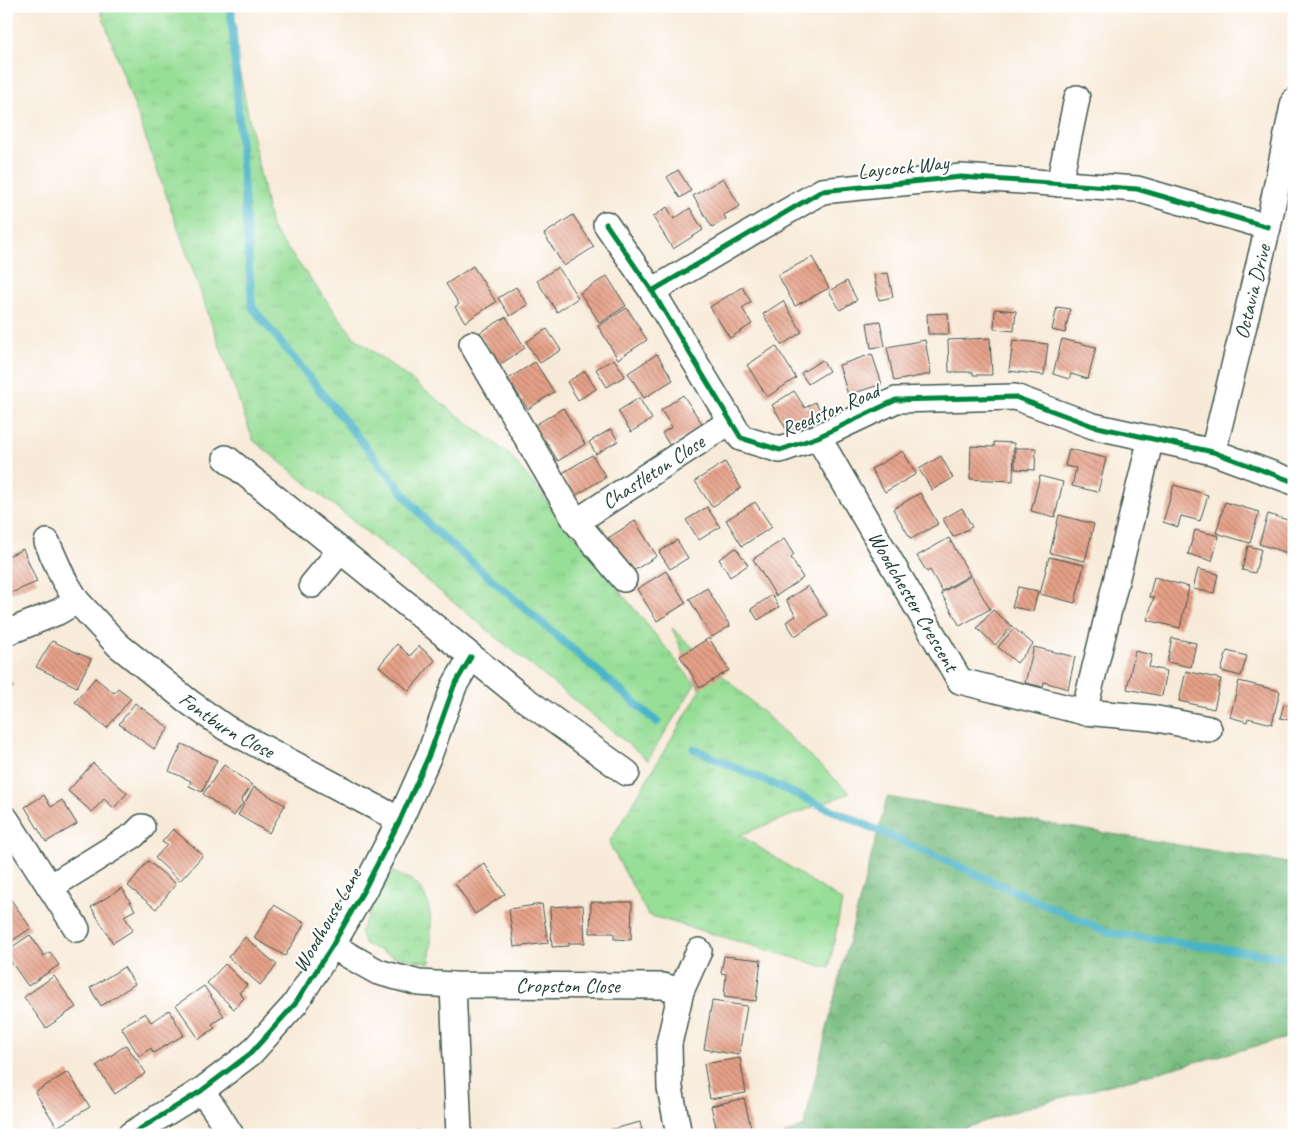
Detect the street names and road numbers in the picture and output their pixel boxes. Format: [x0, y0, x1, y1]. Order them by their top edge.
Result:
street label: Laycock Way [856, 149, 951, 185]
street label: Octavia Drive [1228, 241, 1277, 342]
street label: Reedston Road [777, 376, 886, 442]
street label: Chastleton Close [597, 428, 710, 515]
street label: Woodchester Crescent [863, 526, 966, 678]
street label: Fontburn Close [174, 686, 281, 765]
street label: Woodhouse Lane [287, 861, 368, 977]
street label: Cropston Close [516, 972, 622, 999]

